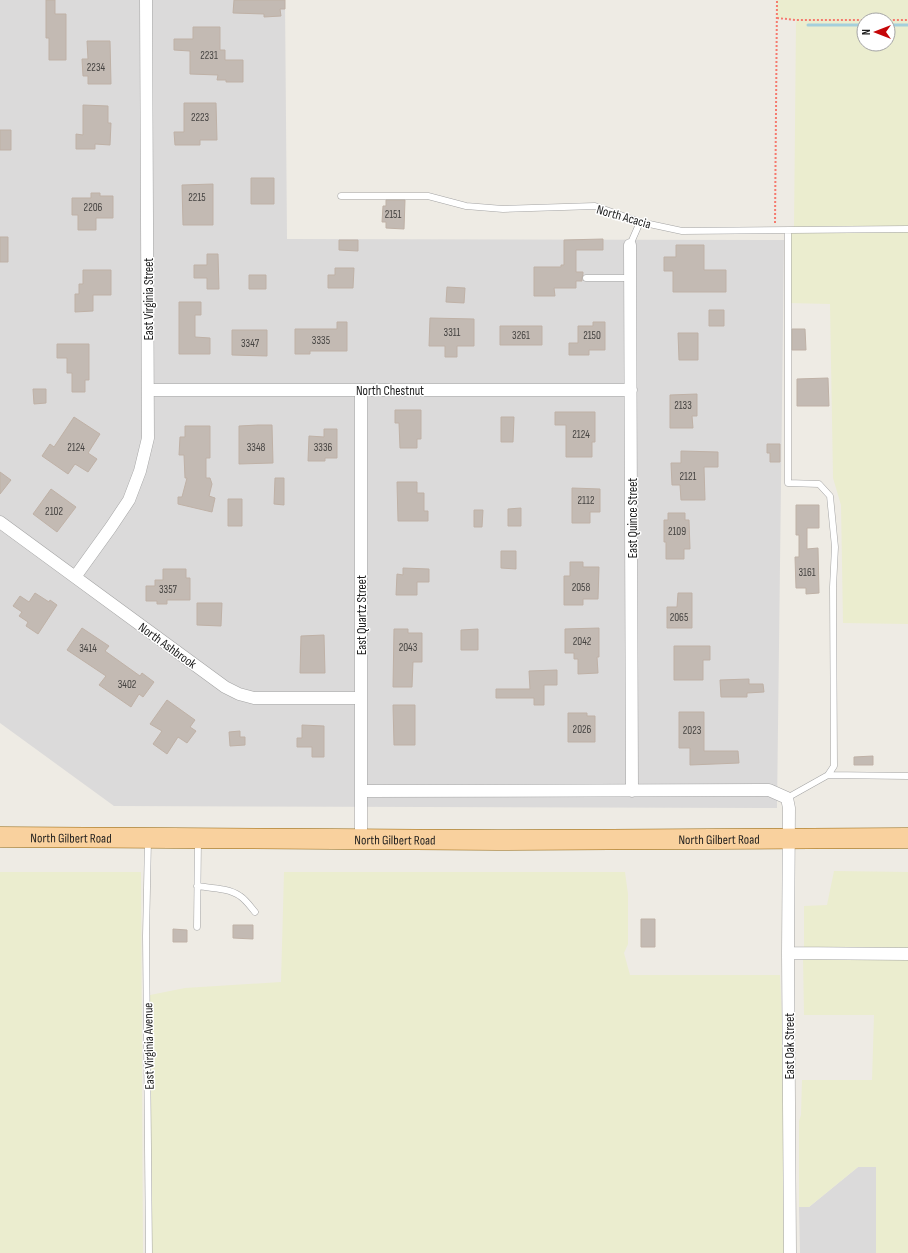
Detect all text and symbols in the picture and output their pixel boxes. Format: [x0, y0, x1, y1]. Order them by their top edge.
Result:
north arrow [856, 12, 896, 52]
text: N [860, 29, 873, 35]
house number: 2231 [200, 49, 218, 62]
house number: 2234 [87, 61, 106, 74]
house number: 2223 [191, 111, 210, 124]
house number: 2215 [188, 191, 206, 204]
house number: 2206 [84, 201, 103, 214]
street label: North Acacia [595, 202, 653, 232]
house number: 2151 [385, 208, 401, 221]
street label: East Virginia Street [141, 258, 157, 340]
house number: 3311 [444, 326, 461, 339]
house number: 3261 [512, 329, 530, 342]
house number: 2150 [583, 329, 601, 342]
house number: 3335 [312, 334, 330, 347]
house number: 3347 [241, 337, 260, 350]
street label: North Chestnut [356, 383, 424, 399]
house number: 2133 [674, 399, 692, 412]
house number: 2124 [572, 428, 590, 441]
house number: 2124 [67, 441, 85, 454]
house number: 3348 [247, 441, 266, 454]
house number: 3336 [314, 441, 333, 454]
house number: 2121 [680, 470, 697, 483]
street label: East Quince Street [625, 478, 641, 558]
house number: 2112 [578, 494, 595, 507]
house number: 2102 [45, 505, 63, 518]
house number: 2109 [668, 525, 686, 538]
house number: 3161 [798, 566, 816, 579]
street label: East Quartz Street [354, 575, 370, 655]
house number: 2058 [572, 581, 591, 594]
house number: 3357 [159, 583, 178, 596]
house number: 2065 [670, 611, 688, 624]
street label: North Ashbrook [135, 619, 200, 672]
house number: 2042 [573, 635, 592, 648]
house number: 2043 [399, 641, 418, 654]
house number: 3414 [79, 642, 97, 655]
house number: 3402 [118, 678, 137, 691]
house number: 2026 [573, 723, 592, 736]
house number: 2023 [683, 724, 702, 737]
street label: North Gilbert Road [30, 830, 112, 847]
street label: North Gilbert Road [354, 832, 436, 849]
street label: North Gilbert Road [678, 832, 760, 848]
street label: East Virginia Avenue [140, 1002, 158, 1090]
street label: East Oak Street [782, 1013, 798, 1079]

